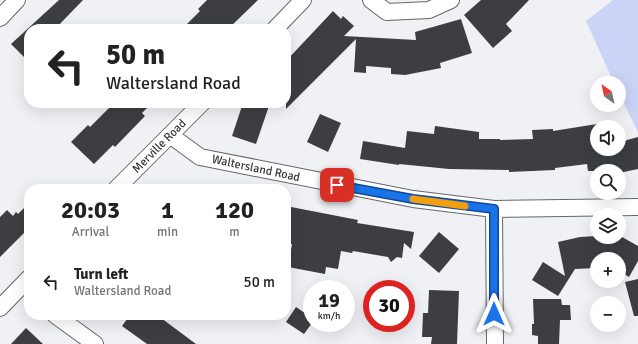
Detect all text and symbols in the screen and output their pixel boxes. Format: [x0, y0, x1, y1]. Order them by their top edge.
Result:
text: 50 m [106, 38, 165, 72]
icon: left [40, 40, 92, 92]
text: Waltersland Road [106, 72, 241, 94]
north arrow [590, 76, 626, 112]
map controls [590, 76, 626, 332]
street label: Merville Road [129, 116, 189, 176]
button: sound [590, 120, 626, 156]
street label: Waltersland Road [210, 152, 301, 185]
button: search [590, 164, 626, 200]
pin [320, 168, 354, 202]
icon: arrive [326, 174, 348, 196]
text: 20:03 [61, 195, 120, 225]
text: 1 [161, 195, 174, 225]
text: 120 [215, 195, 254, 225]
button: layers [590, 208, 626, 244]
text: Arrival [72, 224, 109, 240]
text: min [157, 224, 178, 240]
text: m [229, 224, 240, 240]
button: + [590, 252, 626, 288]
text: Turn left [74, 265, 128, 283]
icon: left [40, 271, 62, 293]
text: 50 m [244, 273, 275, 291]
speed limit sign: 30 [363, 280, 415, 332]
text: Waltersland Road [74, 283, 171, 299]
text: 19 [318, 288, 340, 313]
position arrow [473, 293, 515, 335]
button: − [590, 296, 626, 332]
text: km/h [318, 310, 340, 322]

